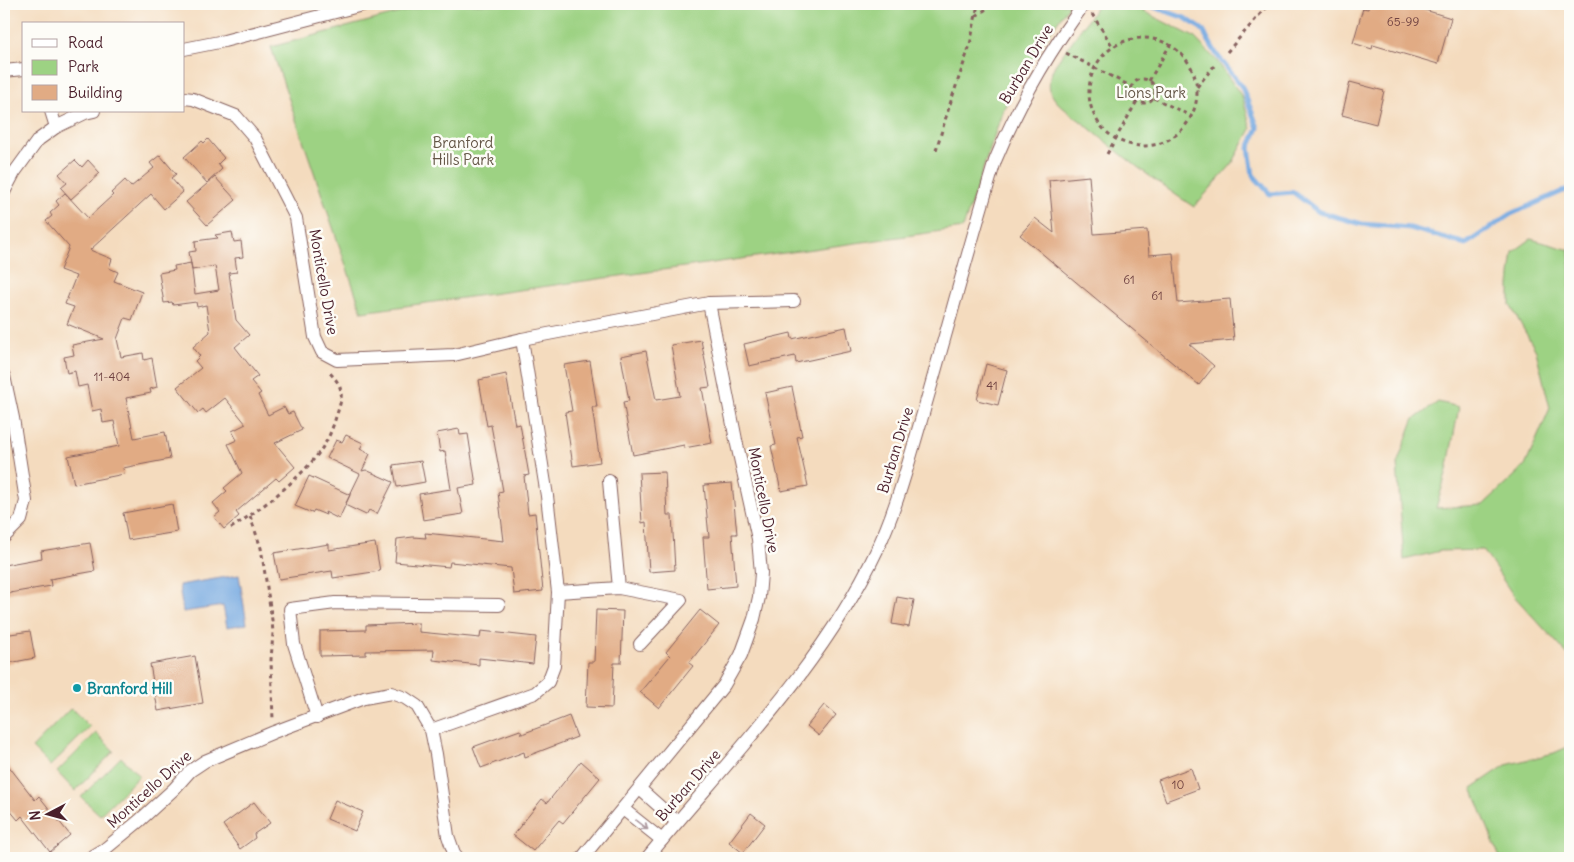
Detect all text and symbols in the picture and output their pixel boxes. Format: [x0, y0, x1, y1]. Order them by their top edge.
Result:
house number: 65-99 [1387, 14, 1419, 29]
street label: Burban Drive [995, 21, 1057, 107]
legend [22, 22, 185, 112]
text: Road [68, 33, 103, 52]
text: Park [68, 57, 99, 76]
text: Building [68, 83, 123, 102]
park label: Lions Park [1116, 83, 1186, 102]
park label: Branford Hills Park [432, 133, 494, 169]
street label: Monticello Drive [305, 228, 343, 336]
house number: 61 [1123, 272, 1135, 287]
house number: 61 [1151, 288, 1163, 303]
house number: 11-404 [94, 369, 130, 384]
house number: 41 [986, 378, 998, 393]
street label: Burban Drive [873, 405, 917, 495]
street label: Monticello Drive [744, 446, 784, 554]
place label: Branford Hill [87, 679, 172, 698]
marker: Branford Hill [71, 682, 83, 694]
street label: Burban Drive [652, 745, 724, 825]
street label: Monticello Drive [103, 746, 195, 832]
house number: 10 [1172, 777, 1184, 792]
north arrow [22, 790, 72, 840]
text: N [26, 810, 45, 821]
one-way arrow [636, 819, 649, 830]

